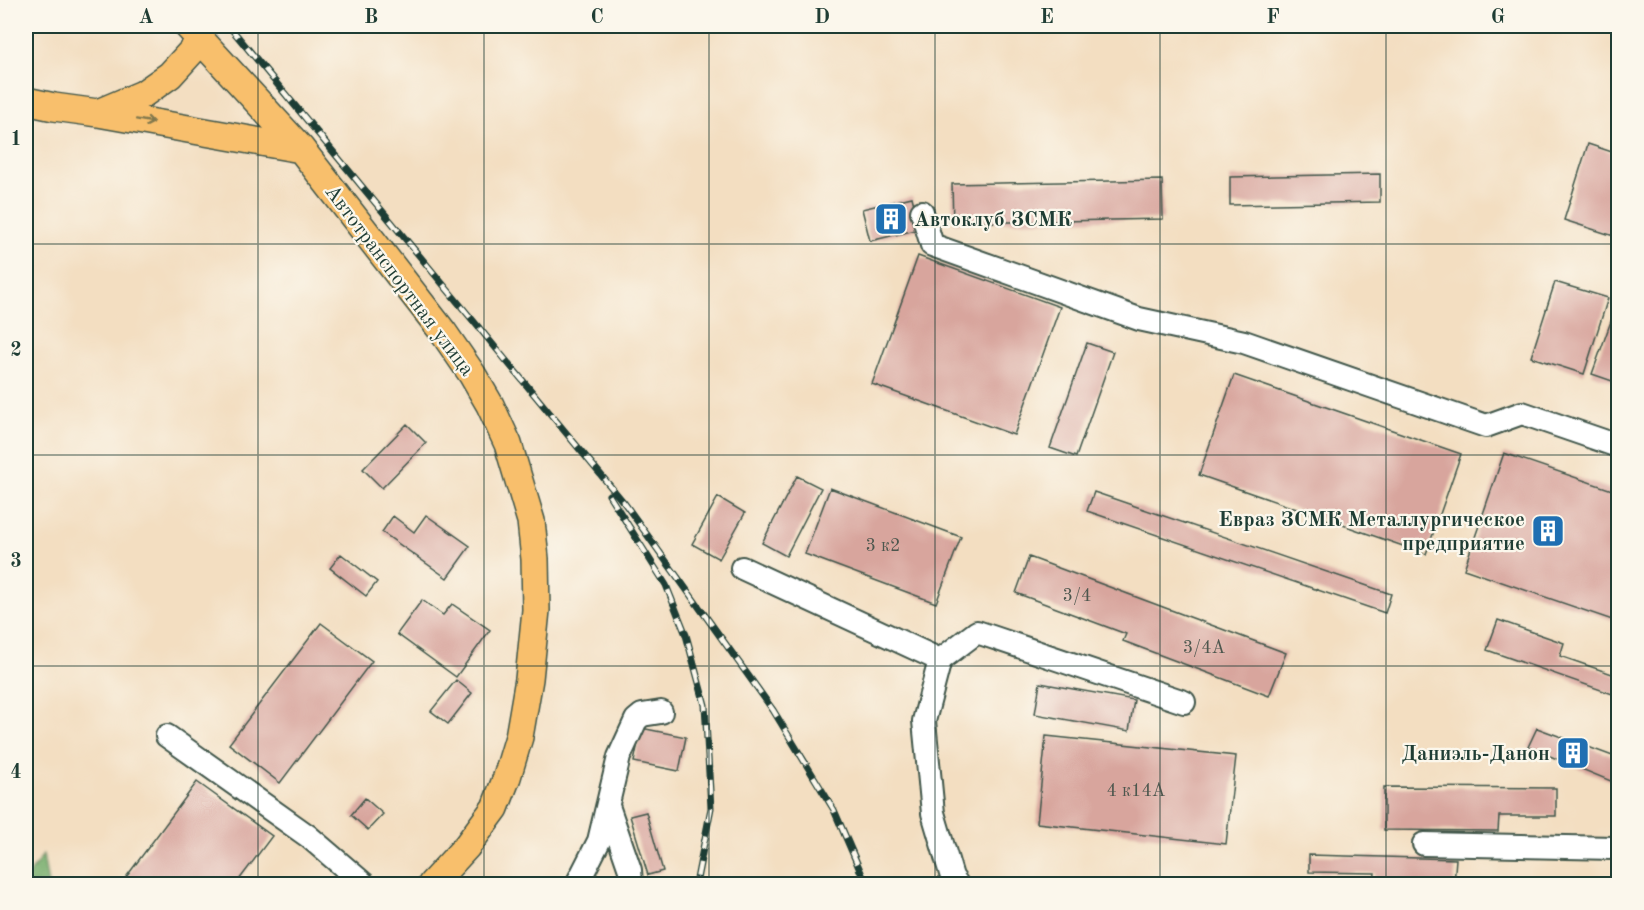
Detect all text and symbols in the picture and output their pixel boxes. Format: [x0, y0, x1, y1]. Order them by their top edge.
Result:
text: A [138, 8, 154, 28]
text: B [364, 8, 378, 28]
text: C [590, 8, 604, 28]
text: D [814, 8, 830, 28]
text: E [1040, 8, 1054, 28]
text: F [1266, 8, 1280, 28]
text: G [1491, 8, 1505, 28]
one-way arrow [135, 116, 154, 127]
text: 1 [10, 130, 22, 150]
street label: Автотранспортная улица [320, 181, 477, 380]
building icon: Автоклуб ЗСМК [873, 201, 909, 237]
place label: Автоклуб ЗСМК [914, 210, 1073, 231]
text: 2 [10, 341, 22, 361]
place label: Евраз ЗСМК Металлургическое предприятие [1218, 510, 1525, 555]
building icon: Евраз ЗСМК Металлургическое предприятие [1530, 513, 1566, 549]
house number: 3 к2 [866, 537, 900, 555]
text: 3 [10, 552, 22, 572]
house number: 3/4 [1063, 587, 1091, 605]
house number: 3/4А [1183, 639, 1226, 657]
building icon: Даниэль-Данон [1555, 735, 1591, 771]
place label: Даниэль-Данон [1401, 744, 1550, 765]
text: 4 [10, 763, 22, 783]
house number: 4 к14А [1106, 782, 1166, 800]

